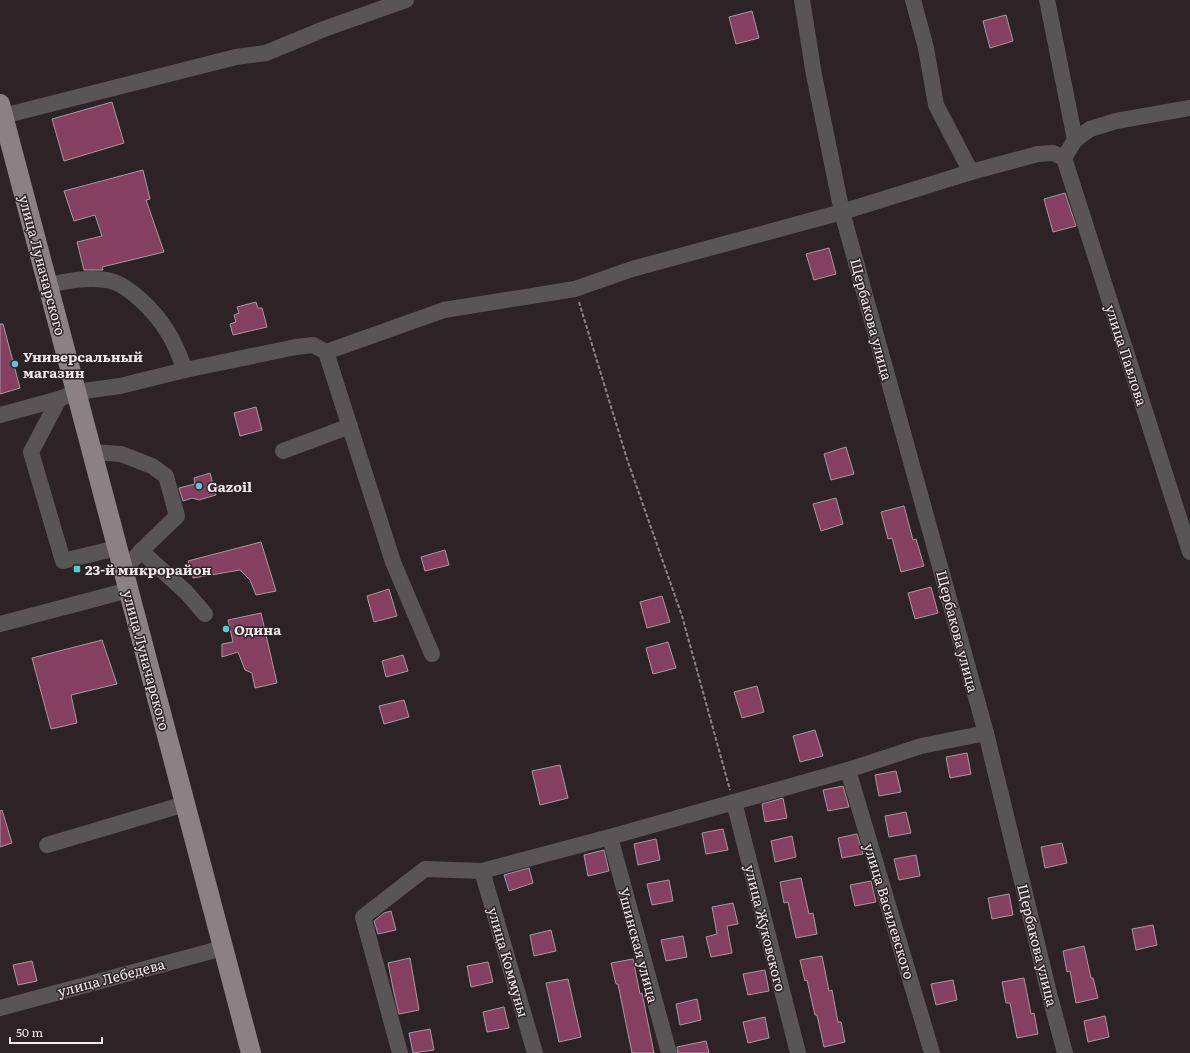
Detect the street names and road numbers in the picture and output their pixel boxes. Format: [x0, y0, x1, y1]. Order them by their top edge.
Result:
street label: улица Луначарского [15, 193, 71, 337]
street label: Щербакова улица [846, 256, 898, 383]
street label: улица Павлова [1101, 302, 1153, 409]
street label: Щербакова улица [932, 568, 984, 695]
street label: улица Луначарского [119, 588, 175, 732]
street label: улица Василевского [860, 840, 920, 982]
street label: улица Жуковского [741, 862, 791, 994]
street label: Щербакова улица [1013, 882, 1063, 1009]
street label: Ушинская улица [614, 885, 664, 1005]
street label: улица Коммуны [484, 905, 534, 1019]
street label: улица Лебедева [55, 953, 167, 1001]

